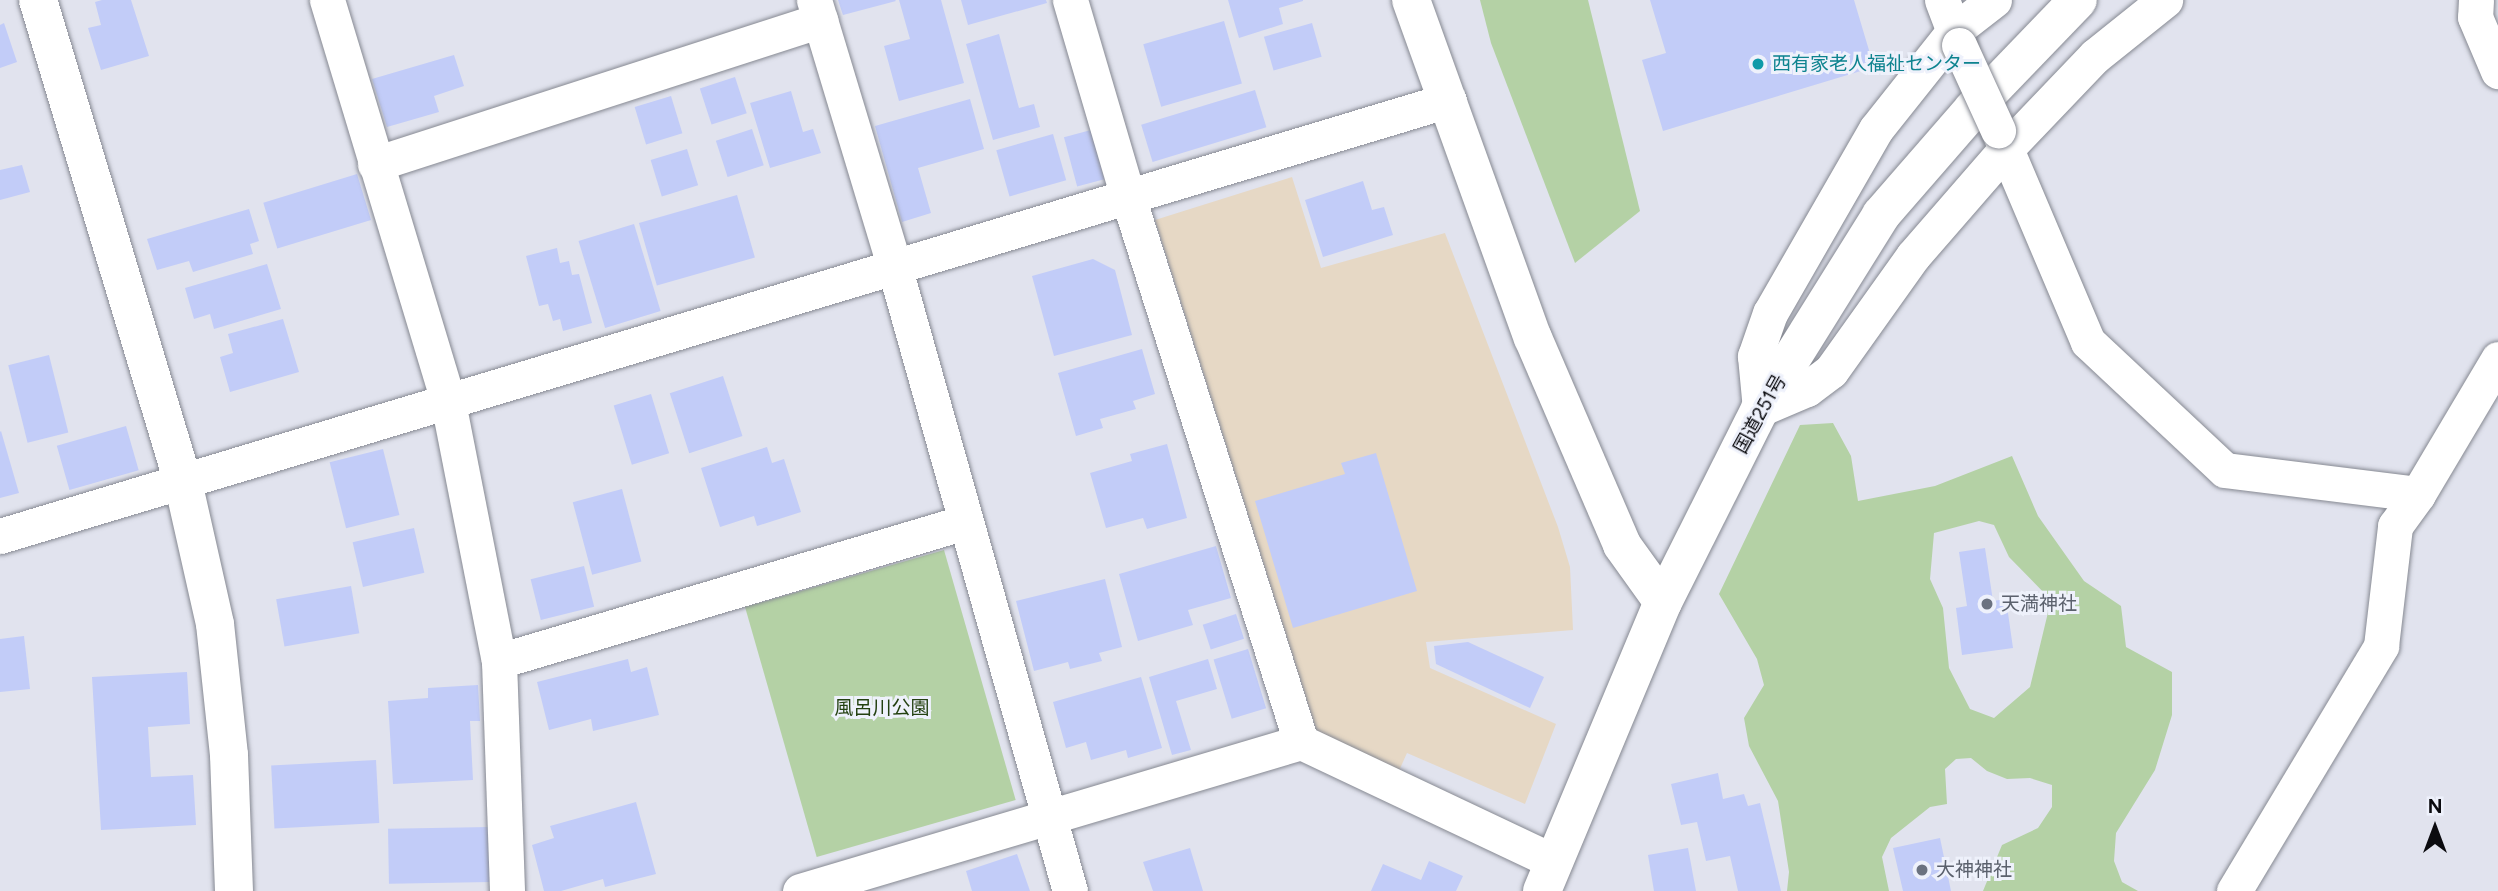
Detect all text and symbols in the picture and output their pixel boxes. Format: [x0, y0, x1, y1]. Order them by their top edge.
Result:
place label: 西有家老人福祉センター [1772, 53, 1981, 75]
marker: 西有家老人福祉センター [1750, 56, 1766, 72]
street label: 国道251号 [1729, 371, 1791, 457]
place label: 天満神社 [2001, 593, 2077, 615]
marker: 天満神社 [1979, 596, 1995, 612]
park label: 風呂川公園 [835, 697, 929, 719]
north arrow [2400, 793, 2470, 863]
text: N [2428, 795, 2442, 818]
place label: 大神神社 [1936, 859, 2012, 881]
marker: 大神神社 [1914, 862, 1930, 878]

